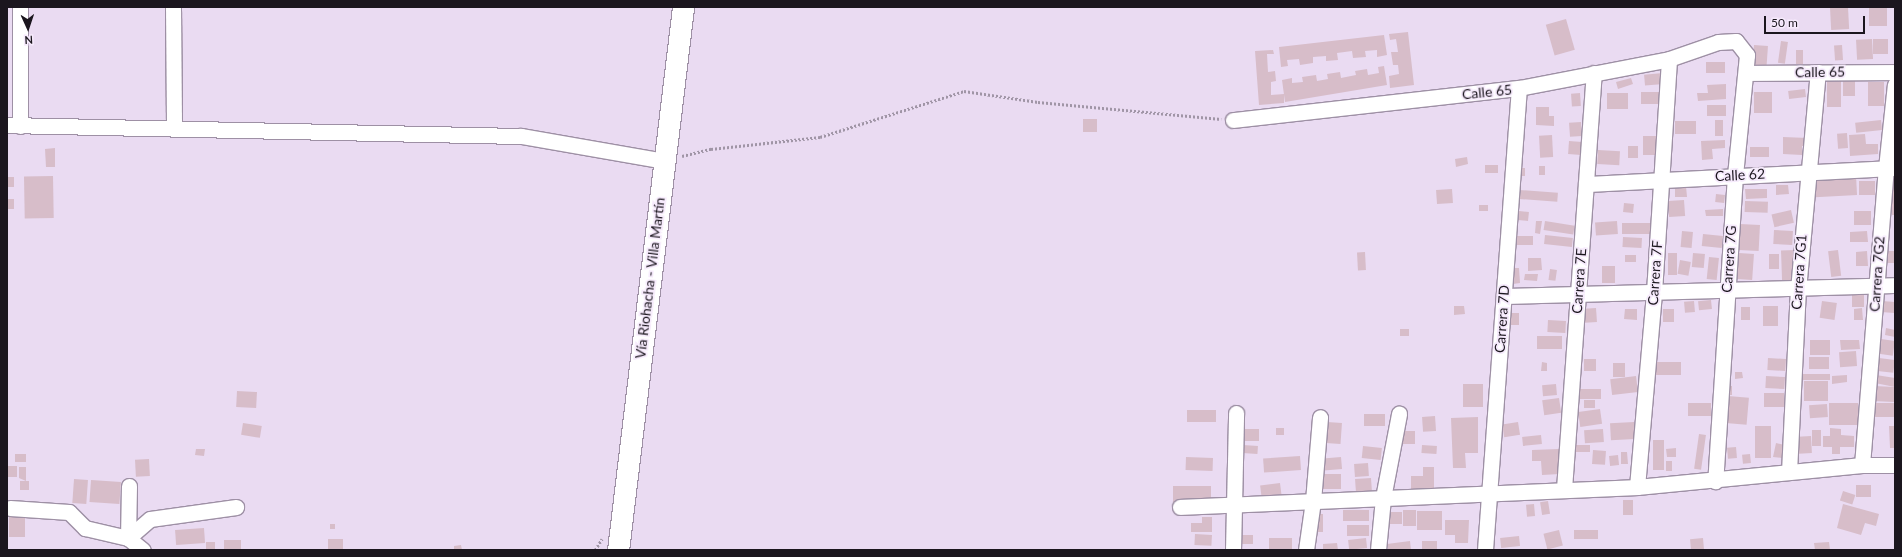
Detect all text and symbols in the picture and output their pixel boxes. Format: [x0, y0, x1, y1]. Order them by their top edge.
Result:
north arrow [8, 8, 48, 48]
scale bar [1766, 8, 1867, 34]
text: 50 m [1771, 15, 1798, 30]
text: N [24, 34, 33, 47]
street label: Calle 65 [1795, 63, 1845, 81]
street label: Calle 65 [1461, 81, 1513, 103]
street label: Calle 62 [1715, 165, 1765, 185]
street label: Vía Riohacha - Villa Martín [632, 196, 668, 360]
street label: Carrera 7G [1718, 225, 1740, 293]
street label: Carrera 7G1 [1788, 234, 1810, 310]
street label: Carrera 7G2 [1866, 236, 1888, 312]
street label: Carrera 7F [1644, 240, 1666, 306]
street label: Carrera 7E [1568, 248, 1590, 314]
street label: Carrera 7D [1491, 285, 1513, 353]

